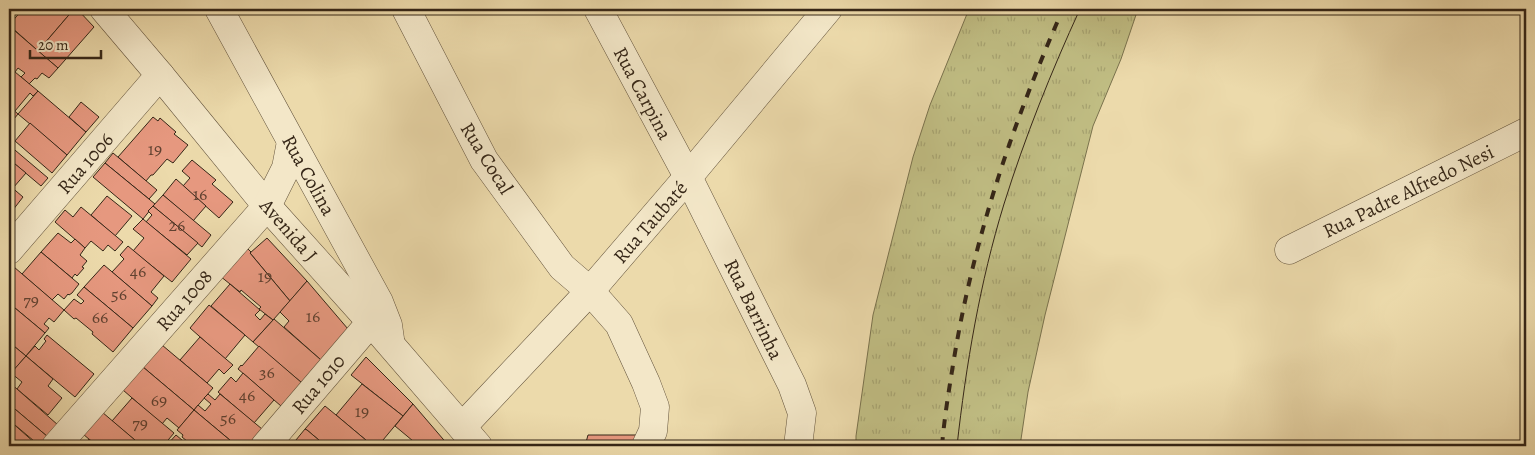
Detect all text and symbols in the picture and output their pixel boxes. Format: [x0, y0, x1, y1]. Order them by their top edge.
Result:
scale bar [30, 28, 101, 60]
text: 20 m [38, 35, 69, 55]
street label: Rua Carpina [607, 42, 679, 145]
street label: Rua Cocal [454, 117, 519, 200]
street label: Rua 1006 [51, 127, 120, 200]
street label: Rua Colina [275, 130, 342, 221]
house number: 19 [148, 137, 162, 161]
street label: Rua Padre Alfredo Nesi [1318, 138, 1498, 245]
street label: Rua Taubaté [607, 175, 694, 269]
house number: 16 [193, 182, 207, 206]
street label: Avenida J [253, 192, 324, 268]
house number: 26 [169, 213, 185, 237]
street label: Rua Barrinha [718, 254, 790, 365]
house number: 46 [130, 259, 146, 283]
street label: Rua 1008 [150, 264, 219, 337]
house number: 19 [258, 264, 272, 288]
house number: 56 [111, 282, 127, 306]
house number: 79 [23, 288, 39, 312]
house number: 16 [306, 304, 320, 328]
house number: 66 [92, 305, 108, 329]
street label: Rua 1010 [285, 349, 351, 420]
house number: 36 [259, 360, 275, 384]
house number: 46 [239, 383, 255, 407]
house number: 69 [151, 388, 167, 412]
house number: 19 [355, 399, 369, 423]
house number: 56 [220, 406, 236, 430]
house number: 79 [132, 411, 148, 435]

